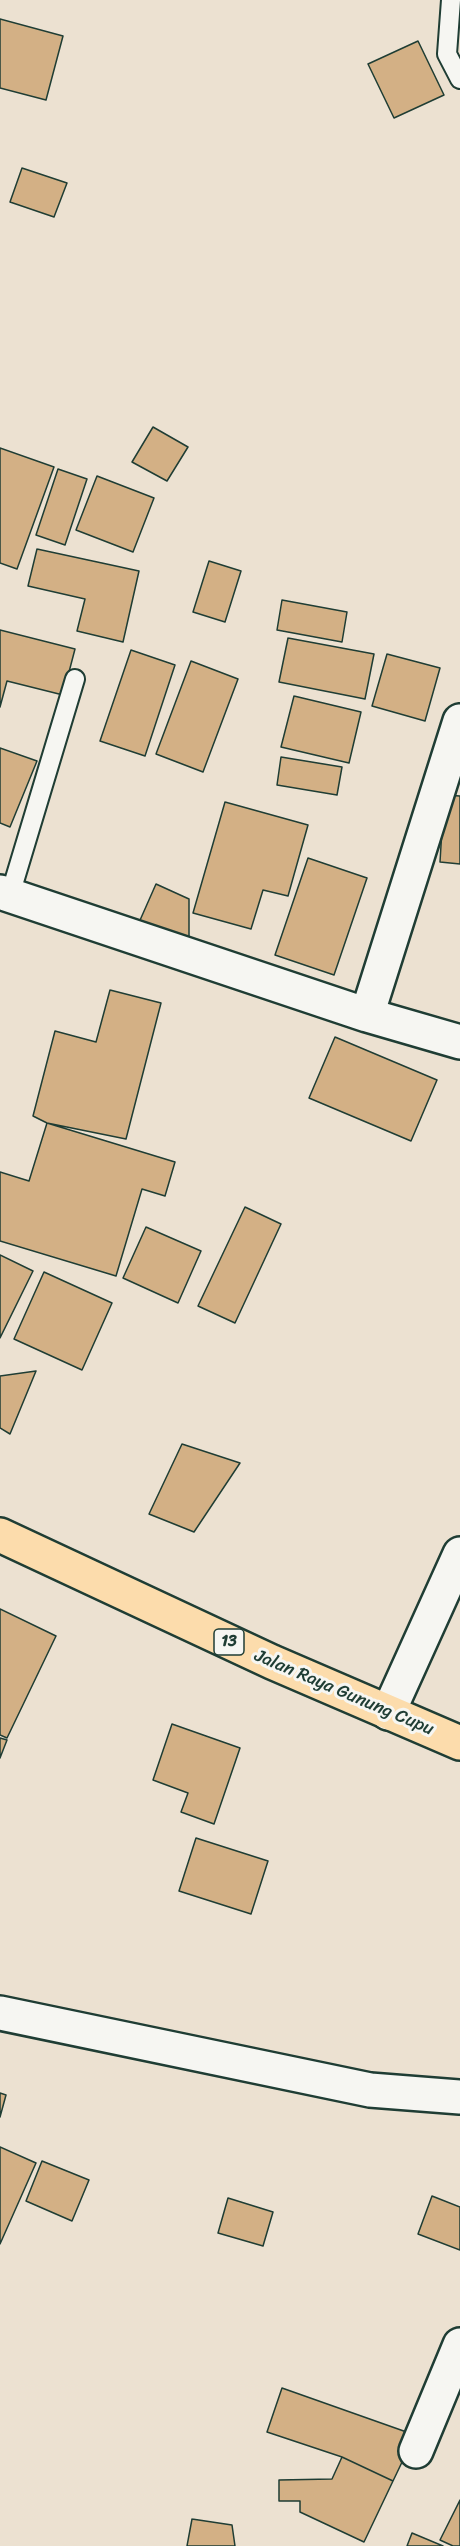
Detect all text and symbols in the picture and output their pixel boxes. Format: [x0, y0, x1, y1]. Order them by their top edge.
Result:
road number: 13 [214, 1629, 244, 1655]
street label: Jalan Raya Gunung Cupu [251, 1645, 437, 1741]

